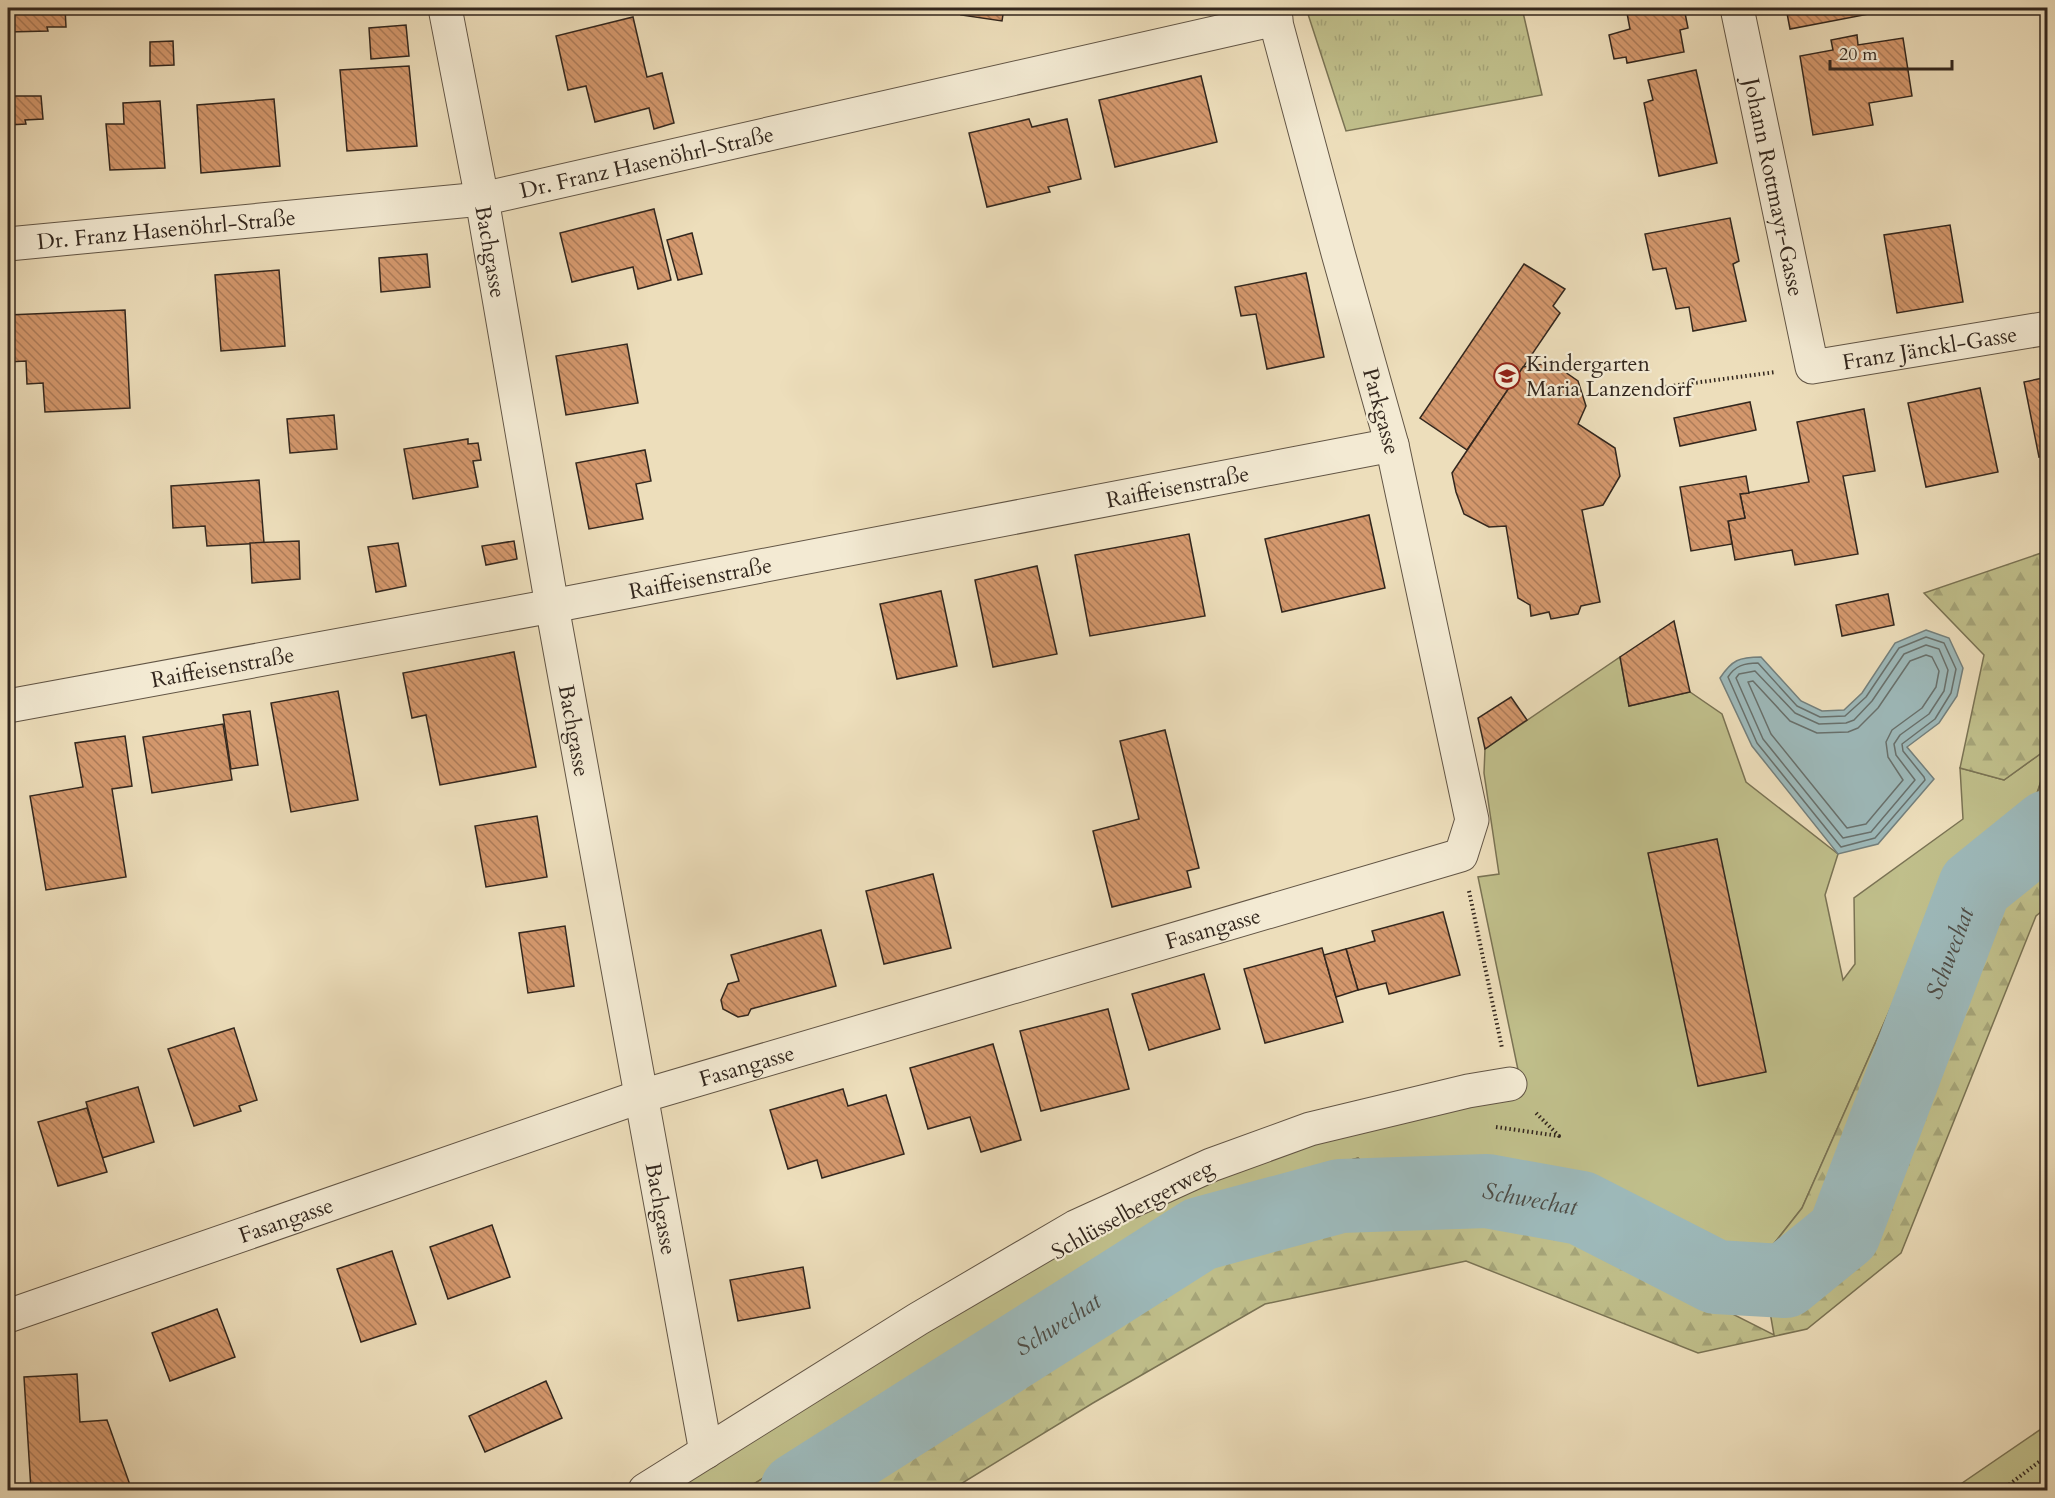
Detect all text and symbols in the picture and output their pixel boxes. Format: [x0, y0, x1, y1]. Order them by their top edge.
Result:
scale bar [1830, 33, 1952, 71]
text: 20 m [1839, 42, 1878, 67]
street label: Johann Rottmayr-Gasse [1735, 73, 1811, 299]
street label: Dr. Franz Hasenöhrl-Straße [517, 119, 777, 206]
street label: Dr. Franz Hasenöhrl-Straße [36, 203, 297, 257]
street label: Bachgasse [467, 203, 513, 300]
street label: Franz Jänckl-Gasse [1840, 319, 2020, 378]
place label: Kindergarten Maria Lanzendorf [1526, 349, 1695, 404]
school or university icon: Kindergarten Maria Lanzendorf [1492, 361, 1522, 391]
street label: Parkgasse [1355, 364, 1407, 458]
street label: Raiffeisenstraße [1104, 459, 1252, 515]
street label: Raiffeisenstraße [626, 550, 775, 607]
street label: Raiffeisenstraße [148, 640, 297, 695]
street label: Bachgasse [551, 682, 597, 779]
street label: Fasangasse [1162, 901, 1264, 957]
water label: Schwechat [1918, 902, 1983, 1004]
street label: Fasangasse [696, 1038, 798, 1094]
street label: Schlüsselbergerweg [1046, 1153, 1220, 1267]
street label: Bachgasse [638, 1160, 684, 1257]
water label: Schwechat [1480, 1174, 1581, 1224]
street label: Fasangasse [235, 1190, 337, 1251]
water label: Schwechat [1009, 1285, 1108, 1364]

